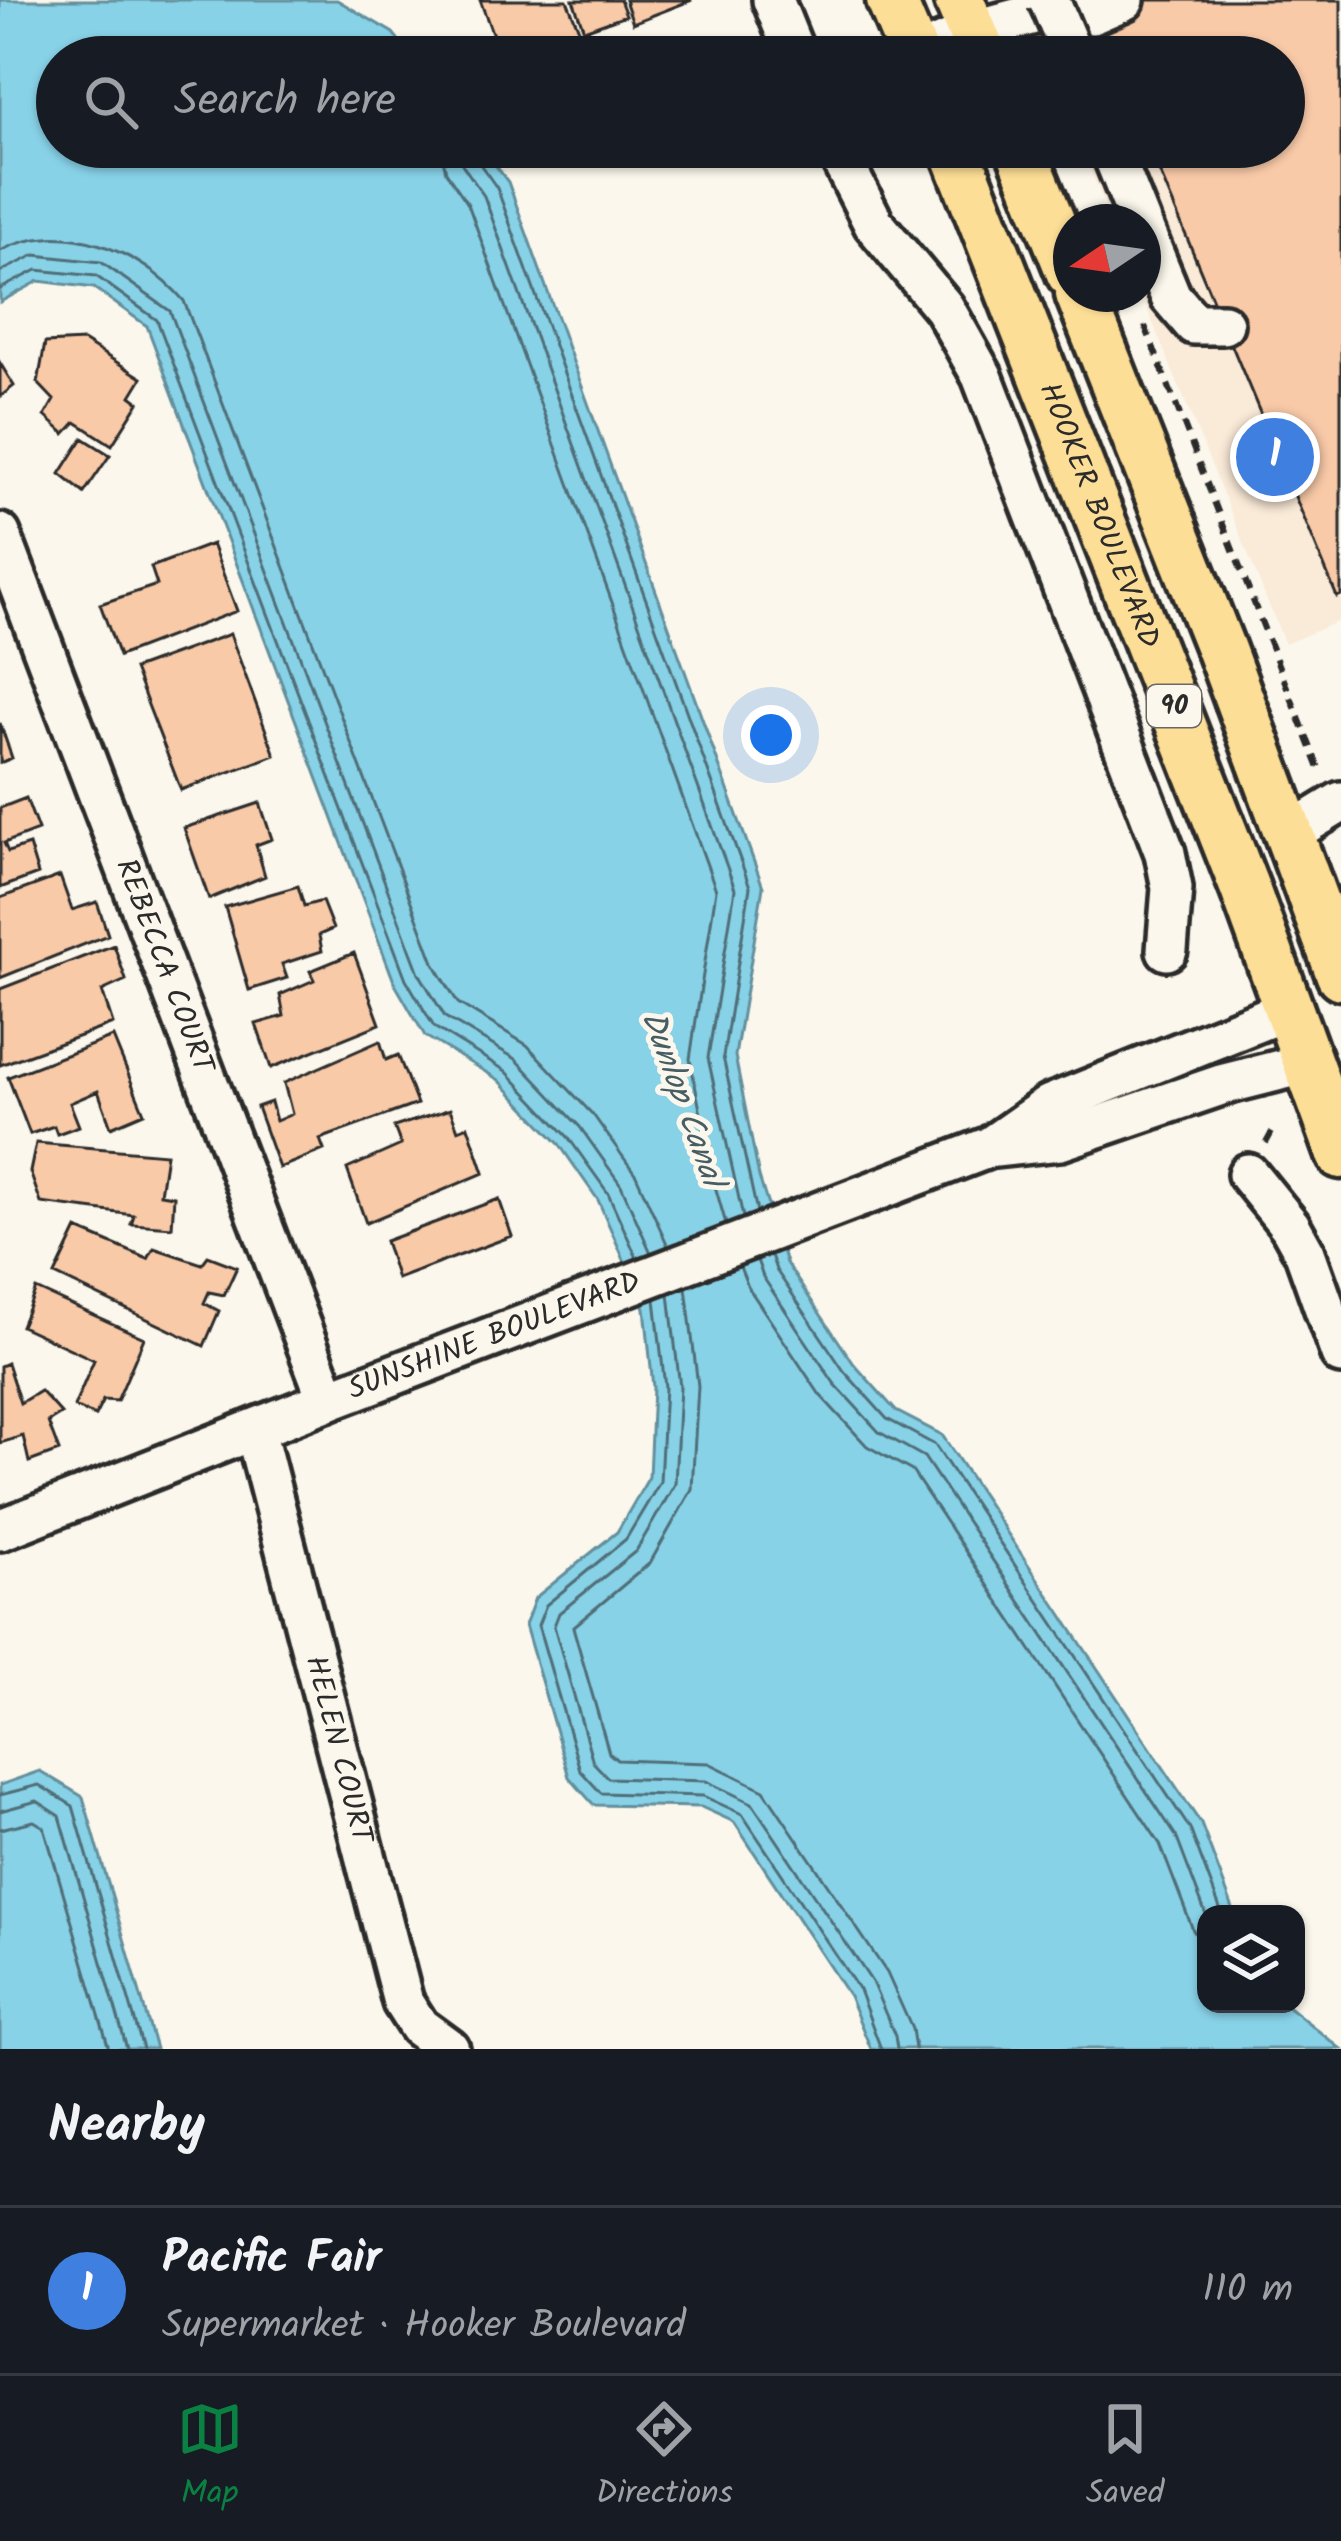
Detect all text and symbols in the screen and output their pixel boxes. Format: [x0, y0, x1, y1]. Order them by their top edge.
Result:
search box [36, 36, 1305, 168]
text: Search here [174, 66, 396, 138]
icon: search [78, 69, 144, 135]
north arrow [1053, 204, 1161, 312]
street label: HOOKER BOULEVARD [1025, 376, 1172, 656]
pin: 1 [1236, 412, 1314, 502]
road number: 90 [1147, 685, 1201, 727]
your location [741, 705, 801, 765]
street label: REBECCA COURT [101, 852, 227, 1083]
water label: Dunlop Canal [625, 1004, 739, 1200]
street label: SUNSHINE BOULEVARD [341, 1259, 648, 1414]
street label: HELEN COURT [290, 1651, 386, 1851]
map controls [1197, 1905, 1305, 2013]
button: layers [1197, 1905, 1305, 2013]
text: Nearby [48, 2087, 205, 2168]
text: Pacific Fair [162, 2224, 381, 2296]
text: 1 [81, 2260, 93, 2322]
text: 110 m [1202, 2260, 1293, 2322]
text: Supermarket · Hooker Boulevard [162, 2296, 686, 2358]
tab: Map [177, 2396, 243, 2521]
tab: Directions [596, 2396, 733, 2521]
tab: Saved [1086, 2396, 1164, 2521]

